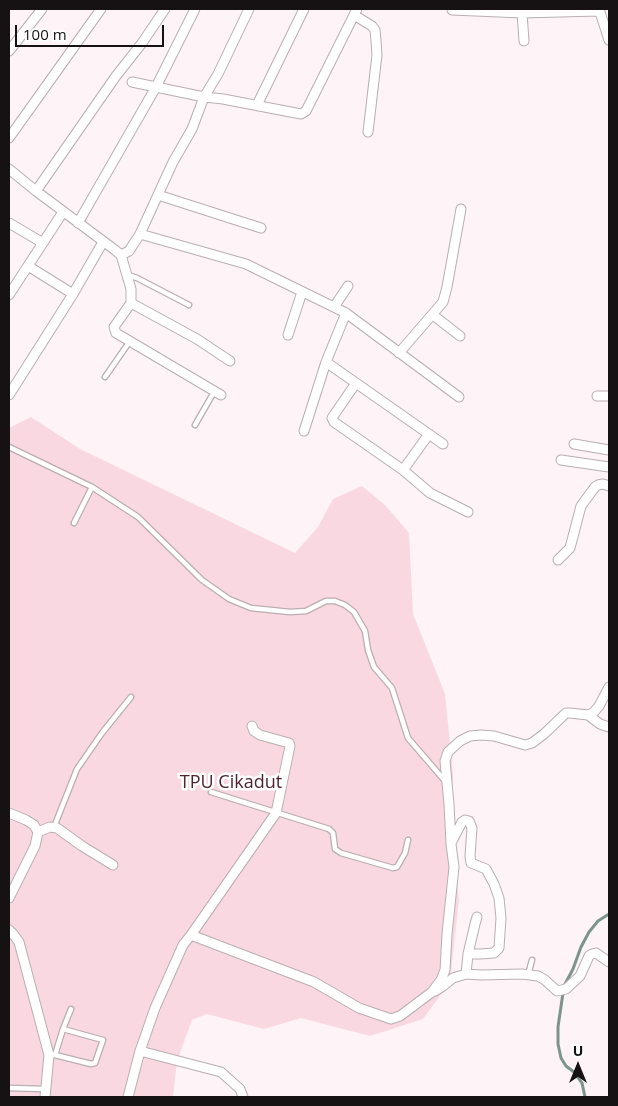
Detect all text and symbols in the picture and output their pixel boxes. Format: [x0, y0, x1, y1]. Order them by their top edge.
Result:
scale bar [18, 15, 166, 47]
text: 100 m [23, 24, 67, 44]
park label: TPU Cikadut [180, 772, 282, 794]
north arrow [553, 1041, 603, 1091]
text: U [573, 1041, 583, 1060]

